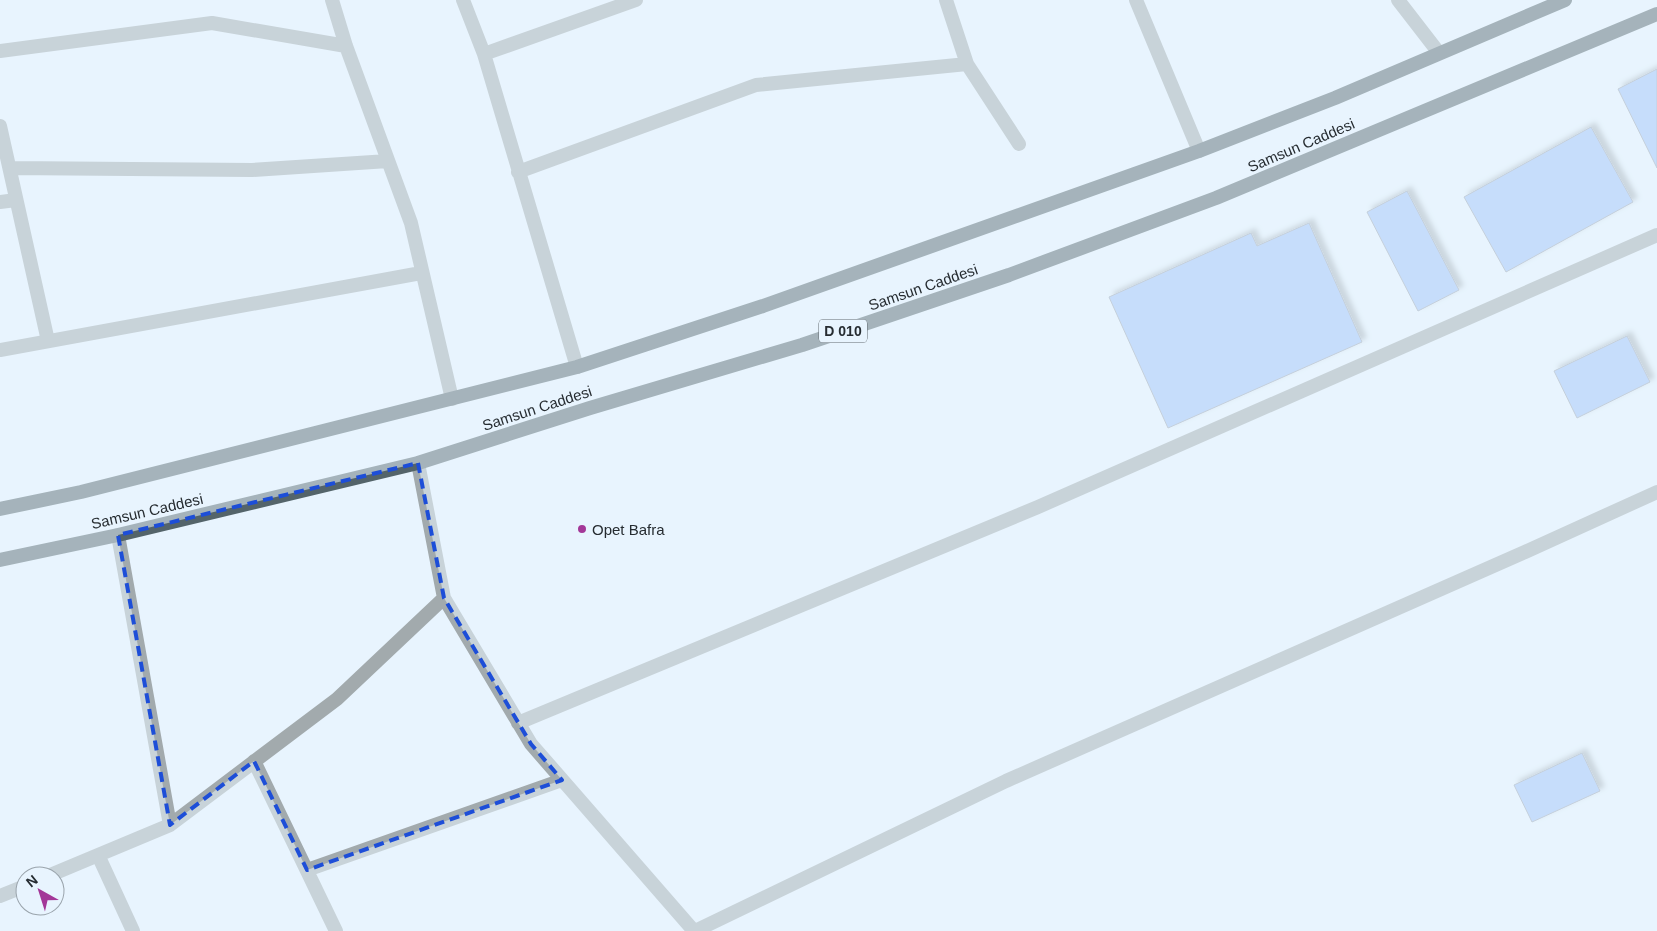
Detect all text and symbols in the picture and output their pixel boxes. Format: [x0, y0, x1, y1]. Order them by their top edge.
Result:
street label: Samsun Caddesi [1245, 115, 1357, 175]
street label: Samsun Caddesi [866, 260, 980, 314]
road number: D 010 [819, 320, 867, 342]
street label: Samsun Caddesi [480, 382, 594, 434]
street label: Samsun Caddesi [89, 490, 205, 532]
place label: Opet Bafra [592, 521, 665, 538]
marker: Opet Bafra [576, 523, 588, 535]
north arrow [15, 866, 65, 916]
text: N [23, 871, 41, 890]

